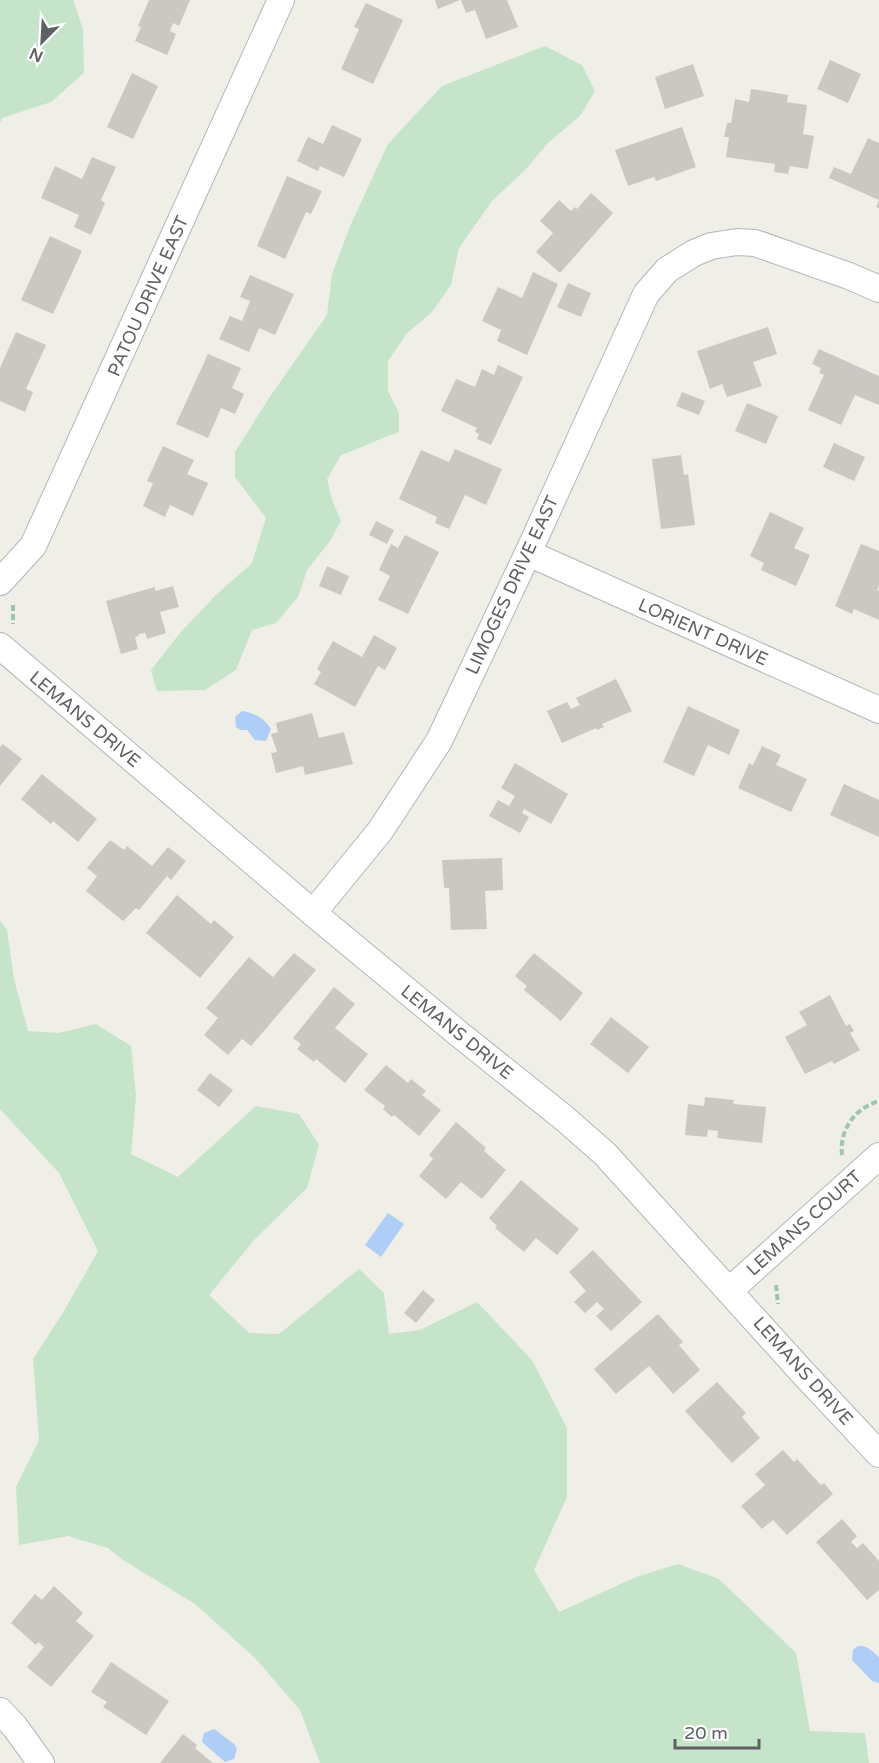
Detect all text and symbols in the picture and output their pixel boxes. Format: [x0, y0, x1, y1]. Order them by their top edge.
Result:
north arrow [12, 12, 72, 72]
text: N [26, 43, 46, 67]
street label: PATOU DRIVE EAST [103, 212, 193, 380]
street label: LIMOGES DRIVE EAST [461, 492, 563, 678]
street label: LORIENT DRIVE [635, 593, 771, 671]
street label: LEMANS DRIVE [25, 666, 145, 772]
street label: LEMANS DRIVE [396, 980, 518, 1084]
street label: LEMANS COURT [742, 1166, 866, 1280]
street label: LEMANS DRIVE [749, 1312, 857, 1430]
scale bar [675, 1712, 759, 1750]
text: 20 m [684, 1722, 728, 1744]

